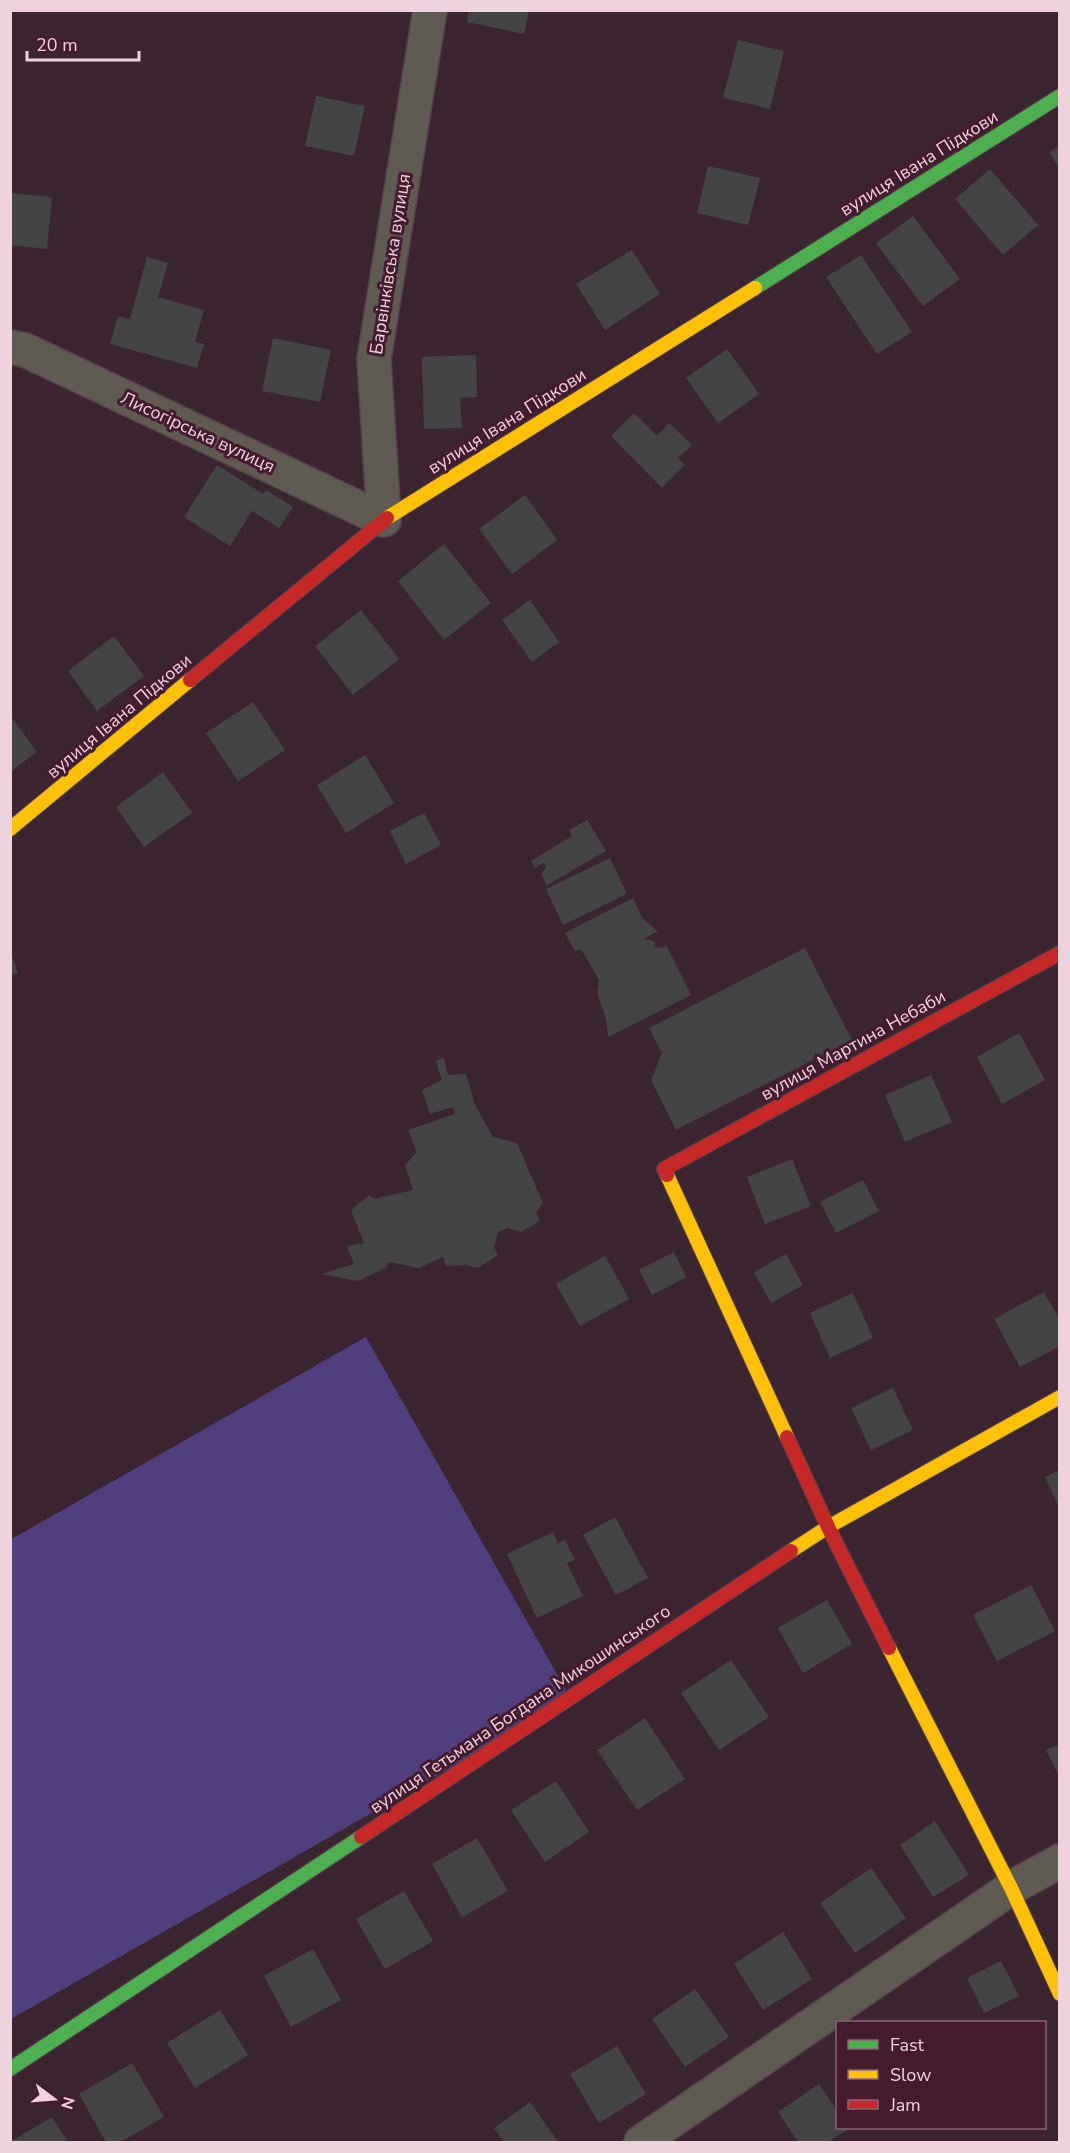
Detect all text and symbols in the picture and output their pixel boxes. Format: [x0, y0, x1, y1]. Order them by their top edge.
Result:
scale bar [27, 24, 140, 62]
text: 20 m [36, 33, 78, 57]
street label: вулиця Івана Підкови [835, 105, 1003, 221]
street label: Барвінківська вулиця [364, 172, 416, 356]
street label: вулиця Івана Підкови [423, 363, 591, 479]
street label: Лисогірська вулиця [117, 386, 279, 478]
street label: вулиця Івана Підкови [41, 648, 197, 784]
street label: вулиця Мартина Небаби [756, 984, 950, 1106]
street label: вулиця Гетьмана Богдана Микошинського [365, 1599, 675, 1819]
legend [836, 2021, 1046, 2129]
text: Fast [890, 2033, 925, 2057]
text: Slow [890, 2063, 931, 2087]
north arrow [24, 2069, 84, 2129]
text: Jam [889, 2093, 921, 2117]
text: N [55, 2094, 80, 2112]

